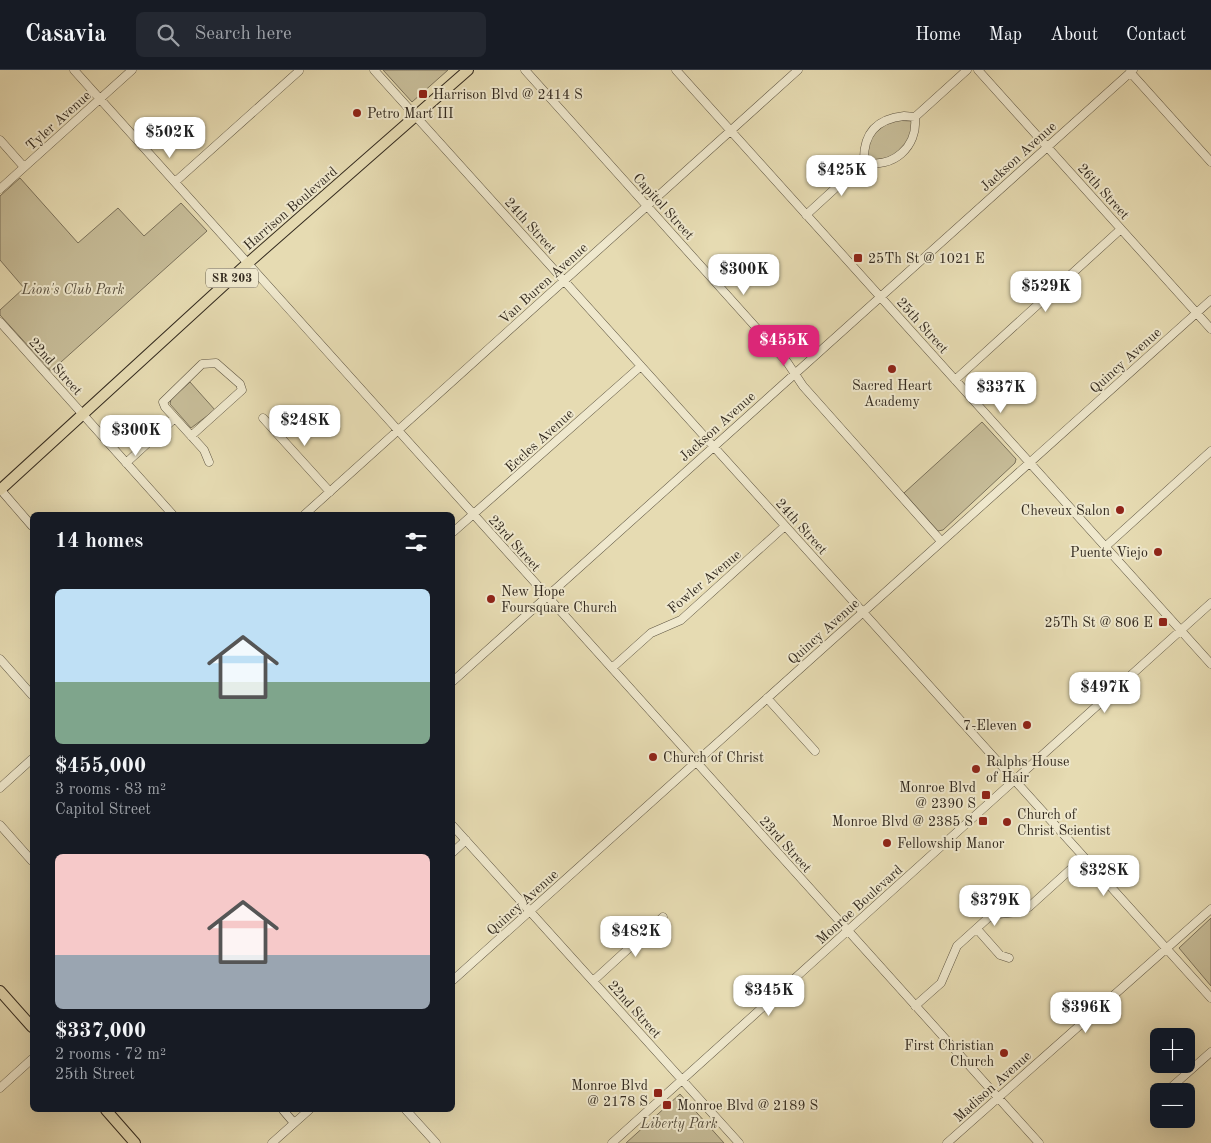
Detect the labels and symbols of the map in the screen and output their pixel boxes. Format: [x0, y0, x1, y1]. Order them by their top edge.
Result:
street label: Tyler Avenue [24, 88, 94, 153]
marker: Harrison Blvd @ 2414 S [417, 88, 429, 100]
place label: Harrison Blvd @ 2414 S [433, 88, 583, 102]
marker: Petro Mart III [351, 107, 363, 119]
place label: Petro Mart III [367, 107, 454, 121]
pin: $502K [135, 116, 205, 159]
street label: Jackson Avenue [978, 119, 1059, 194]
pin: $425K [807, 154, 877, 197]
street label: 26th Street [1075, 161, 1132, 222]
street label: Harrison Boulevard [241, 164, 340, 253]
street label: Capitol Street [630, 171, 697, 243]
street label: 24th Street [502, 195, 559, 256]
street label: Van Buren Avenue [497, 241, 590, 327]
marker: 25Th St @ 1021 E [852, 252, 864, 264]
place label: 25Th St @ 1021 E [868, 252, 985, 266]
pin: $300K [709, 254, 779, 296]
road number: SR 203 [206, 268, 258, 288]
pin: $529K [1011, 270, 1081, 313]
park label: Lion's Club Park [21, 283, 125, 297]
street label: 25th Street [894, 295, 951, 356]
pin: $455K [749, 324, 819, 367]
street label: Quincy Avenue [1087, 325, 1164, 396]
street label: 22nd Street [26, 335, 85, 398]
marker: Sacred Heart Academy [886, 363, 898, 375]
pin: $337K [966, 372, 1036, 414]
place label: Sacred Heart Academy [852, 379, 932, 409]
street label: Jackson Avenue [677, 389, 758, 464]
pin: $248K [270, 404, 340, 447]
street label: Eccles Avenue [503, 407, 577, 475]
pin: $300K [101, 414, 171, 457]
street label: 24th Street [773, 496, 830, 557]
place label: Cheveux Salon [1021, 504, 1110, 518]
marker: Cheveux Salon [1114, 504, 1126, 516]
street label: 23rd Street [486, 513, 543, 575]
place label: Puente Viejo [1070, 546, 1148, 560]
marker: Puente Viejo [1152, 546, 1164, 558]
street label: Fowler Avenue [666, 547, 744, 616]
place label: New Hope Foursquare Church [501, 585, 618, 615]
marker: New Hope Foursquare Church [485, 593, 497, 605]
street label: Quincy Avenue [785, 596, 862, 667]
place label: 25Th St @ 806 E [1044, 616, 1153, 630]
marker: 25Th St @ 806 E [1157, 616, 1169, 628]
pin: $497K [1070, 672, 1140, 714]
place label: 7-Eleven [963, 719, 1017, 733]
marker: 7-Eleven [1021, 719, 1033, 731]
marker: Church of Christ [647, 751, 659, 763]
place label: Church of Christ [663, 751, 764, 765]
place label: Ralphs House of Hair [986, 755, 1070, 785]
marker: Ralphs House of Hair [970, 763, 982, 775]
place label: Monroe Blvd @ 2390 S [899, 781, 976, 811]
marker: Monroe Blvd @ 2390 S [980, 789, 992, 801]
place label: Church of Christ Scientist [1017, 808, 1111, 838]
street label: 23rd Street [757, 814, 814, 876]
place label: Monroe Blvd @ 2385 S [832, 815, 973, 829]
marker: Monroe Blvd @ 2385 S [977, 815, 989, 827]
marker: Church of Christ Scientist [1001, 816, 1013, 828]
marker: Fellowship Manor [881, 837, 893, 849]
place label: Fellowship Manor [897, 837, 1005, 851]
pin: $328K [1069, 854, 1139, 897]
street label: Monroe Boulevard [814, 863, 905, 947]
street label: Quincy Avenue [484, 867, 561, 938]
pin: $379K [960, 884, 1030, 927]
pin: $482K [601, 916, 671, 958]
pin: $345K [734, 974, 804, 1017]
street label: 22nd Street [605, 978, 664, 1041]
pin: $396K [1051, 992, 1121, 1034]
place label: First Christian Church [904, 1039, 994, 1069]
marker: First Christian Church [998, 1047, 1010, 1059]
street label: Madison Avenue [951, 1049, 1034, 1125]
place label: Monroe Blvd @ 2178 S [571, 1079, 648, 1109]
marker: Monroe Blvd @ 2178 S [652, 1087, 664, 1099]
marker: Monroe Blvd @ 2189 S [661, 1099, 673, 1111]
place label: Monroe Blvd @ 2189 S [677, 1099, 818, 1113]
park label: Liberty Park [639, 1117, 718, 1132]

